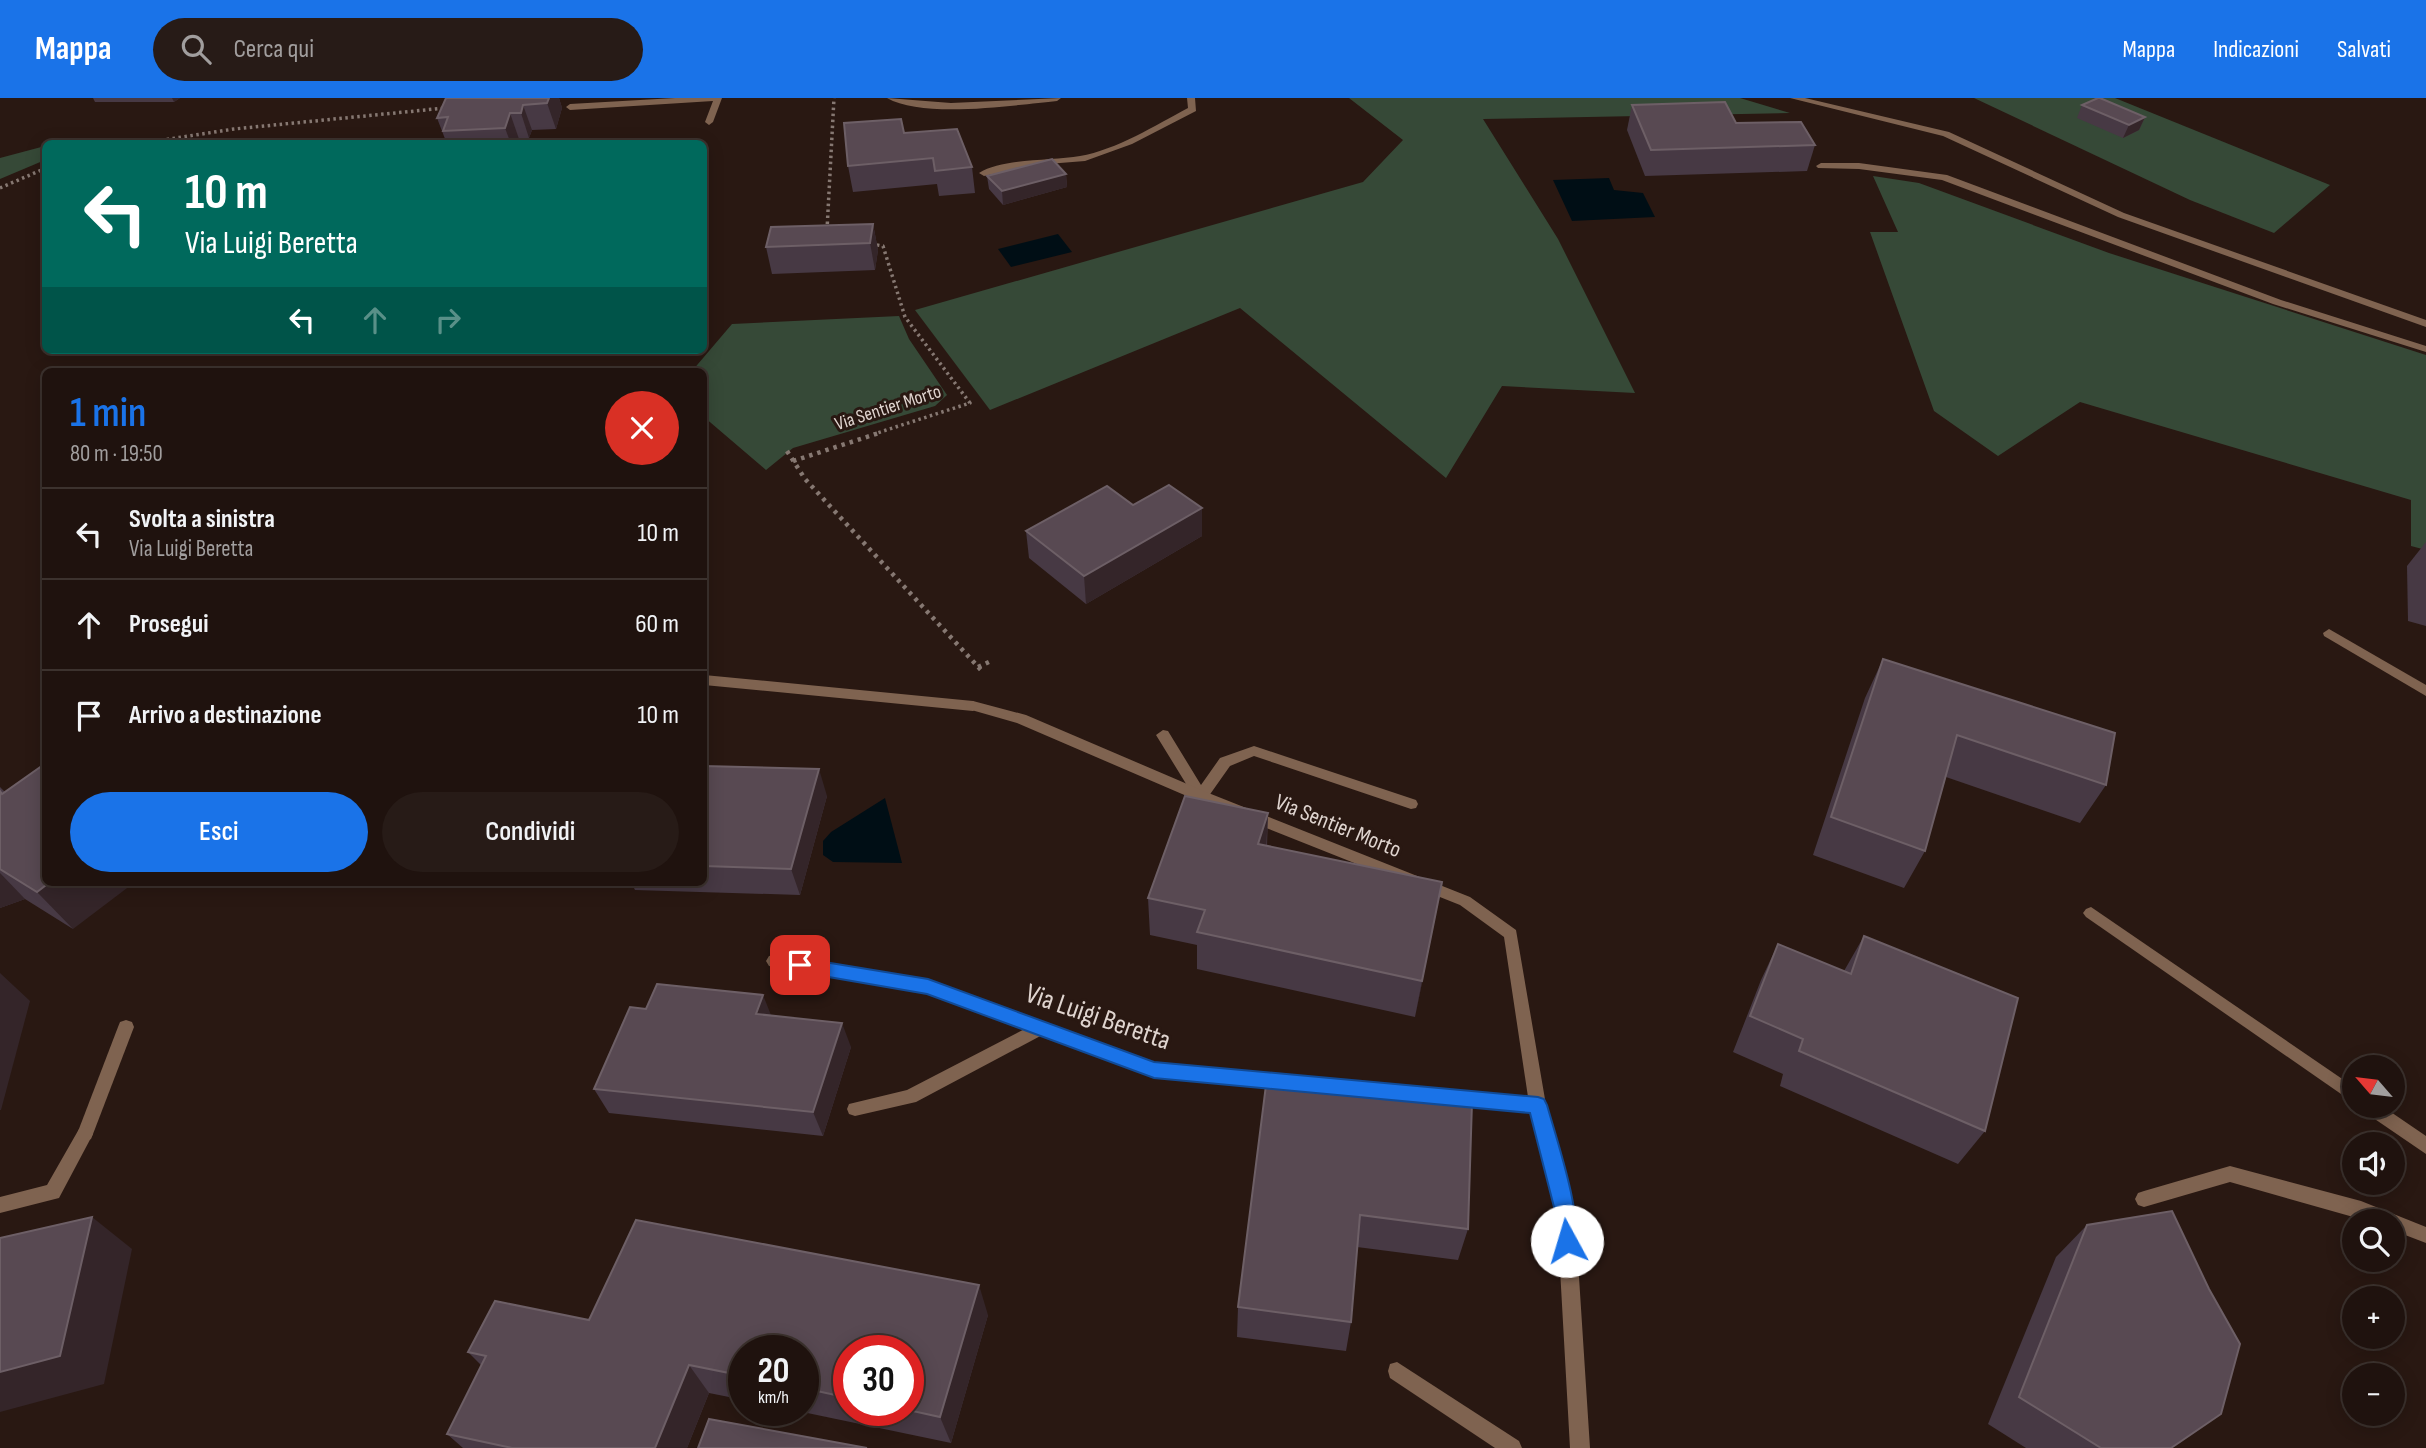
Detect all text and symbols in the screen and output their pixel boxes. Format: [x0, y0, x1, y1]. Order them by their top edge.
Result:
search box [153, 18, 643, 81]
text: Mappa [35, 29, 111, 69]
icon: search [177, 30, 215, 68]
text: Cerca qui [233, 34, 314, 65]
text: Mappa [2123, 35, 2175, 64]
text: Indicazioni [2213, 35, 2299, 64]
text: Salvati [2337, 35, 2391, 64]
text: 10 m [185, 164, 268, 223]
icon: left [70, 168, 161, 259]
text: Via Luigi Beretta [185, 224, 358, 263]
icon: left [283, 301, 321, 339]
icon: ahead [356, 301, 394, 339]
icon: right [429, 301, 467, 339]
street label: Via Sentier Morto [832, 380, 944, 436]
text: 1 min [70, 388, 146, 439]
button: close [605, 391, 679, 465]
text: 80 m · 19:50 [70, 440, 163, 468]
text: Svolta a sinistra [129, 504, 275, 535]
icon: left [70, 515, 108, 553]
text: 10 m [637, 518, 679, 549]
text: Via Luigi Beretta [129, 535, 253, 563]
icon: ahead [70, 606, 108, 644]
text: Prosegui [129, 609, 208, 640]
text: 60 m [635, 609, 679, 640]
icon: arrive [70, 697, 108, 735]
text: Arrivo a destinazione [129, 700, 322, 731]
text: 10 m [637, 700, 679, 731]
street label: Via Sentier Morto [1271, 788, 1405, 864]
button: Esci [70, 792, 368, 872]
button: Condividi [382, 792, 679, 872]
pin [770, 935, 830, 995]
icon: arrive [781, 946, 819, 984]
street label: Via Luigi Beretta [1021, 977, 1175, 1057]
north arrow [2342, 1055, 2404, 1118]
map controls [2342, 1055, 2405, 1426]
button: sound [2342, 1132, 2405, 1195]
position arrow [1530, 1204, 1604, 1278]
button: search [2342, 1209, 2405, 1272]
button: + [2342, 1286, 2405, 1349]
speed limit sign: 30 [833, 1335, 924, 1426]
text: 20 [758, 1350, 790, 1393]
button: − [2342, 1363, 2405, 1426]
text: km/h [758, 1387, 789, 1408]

